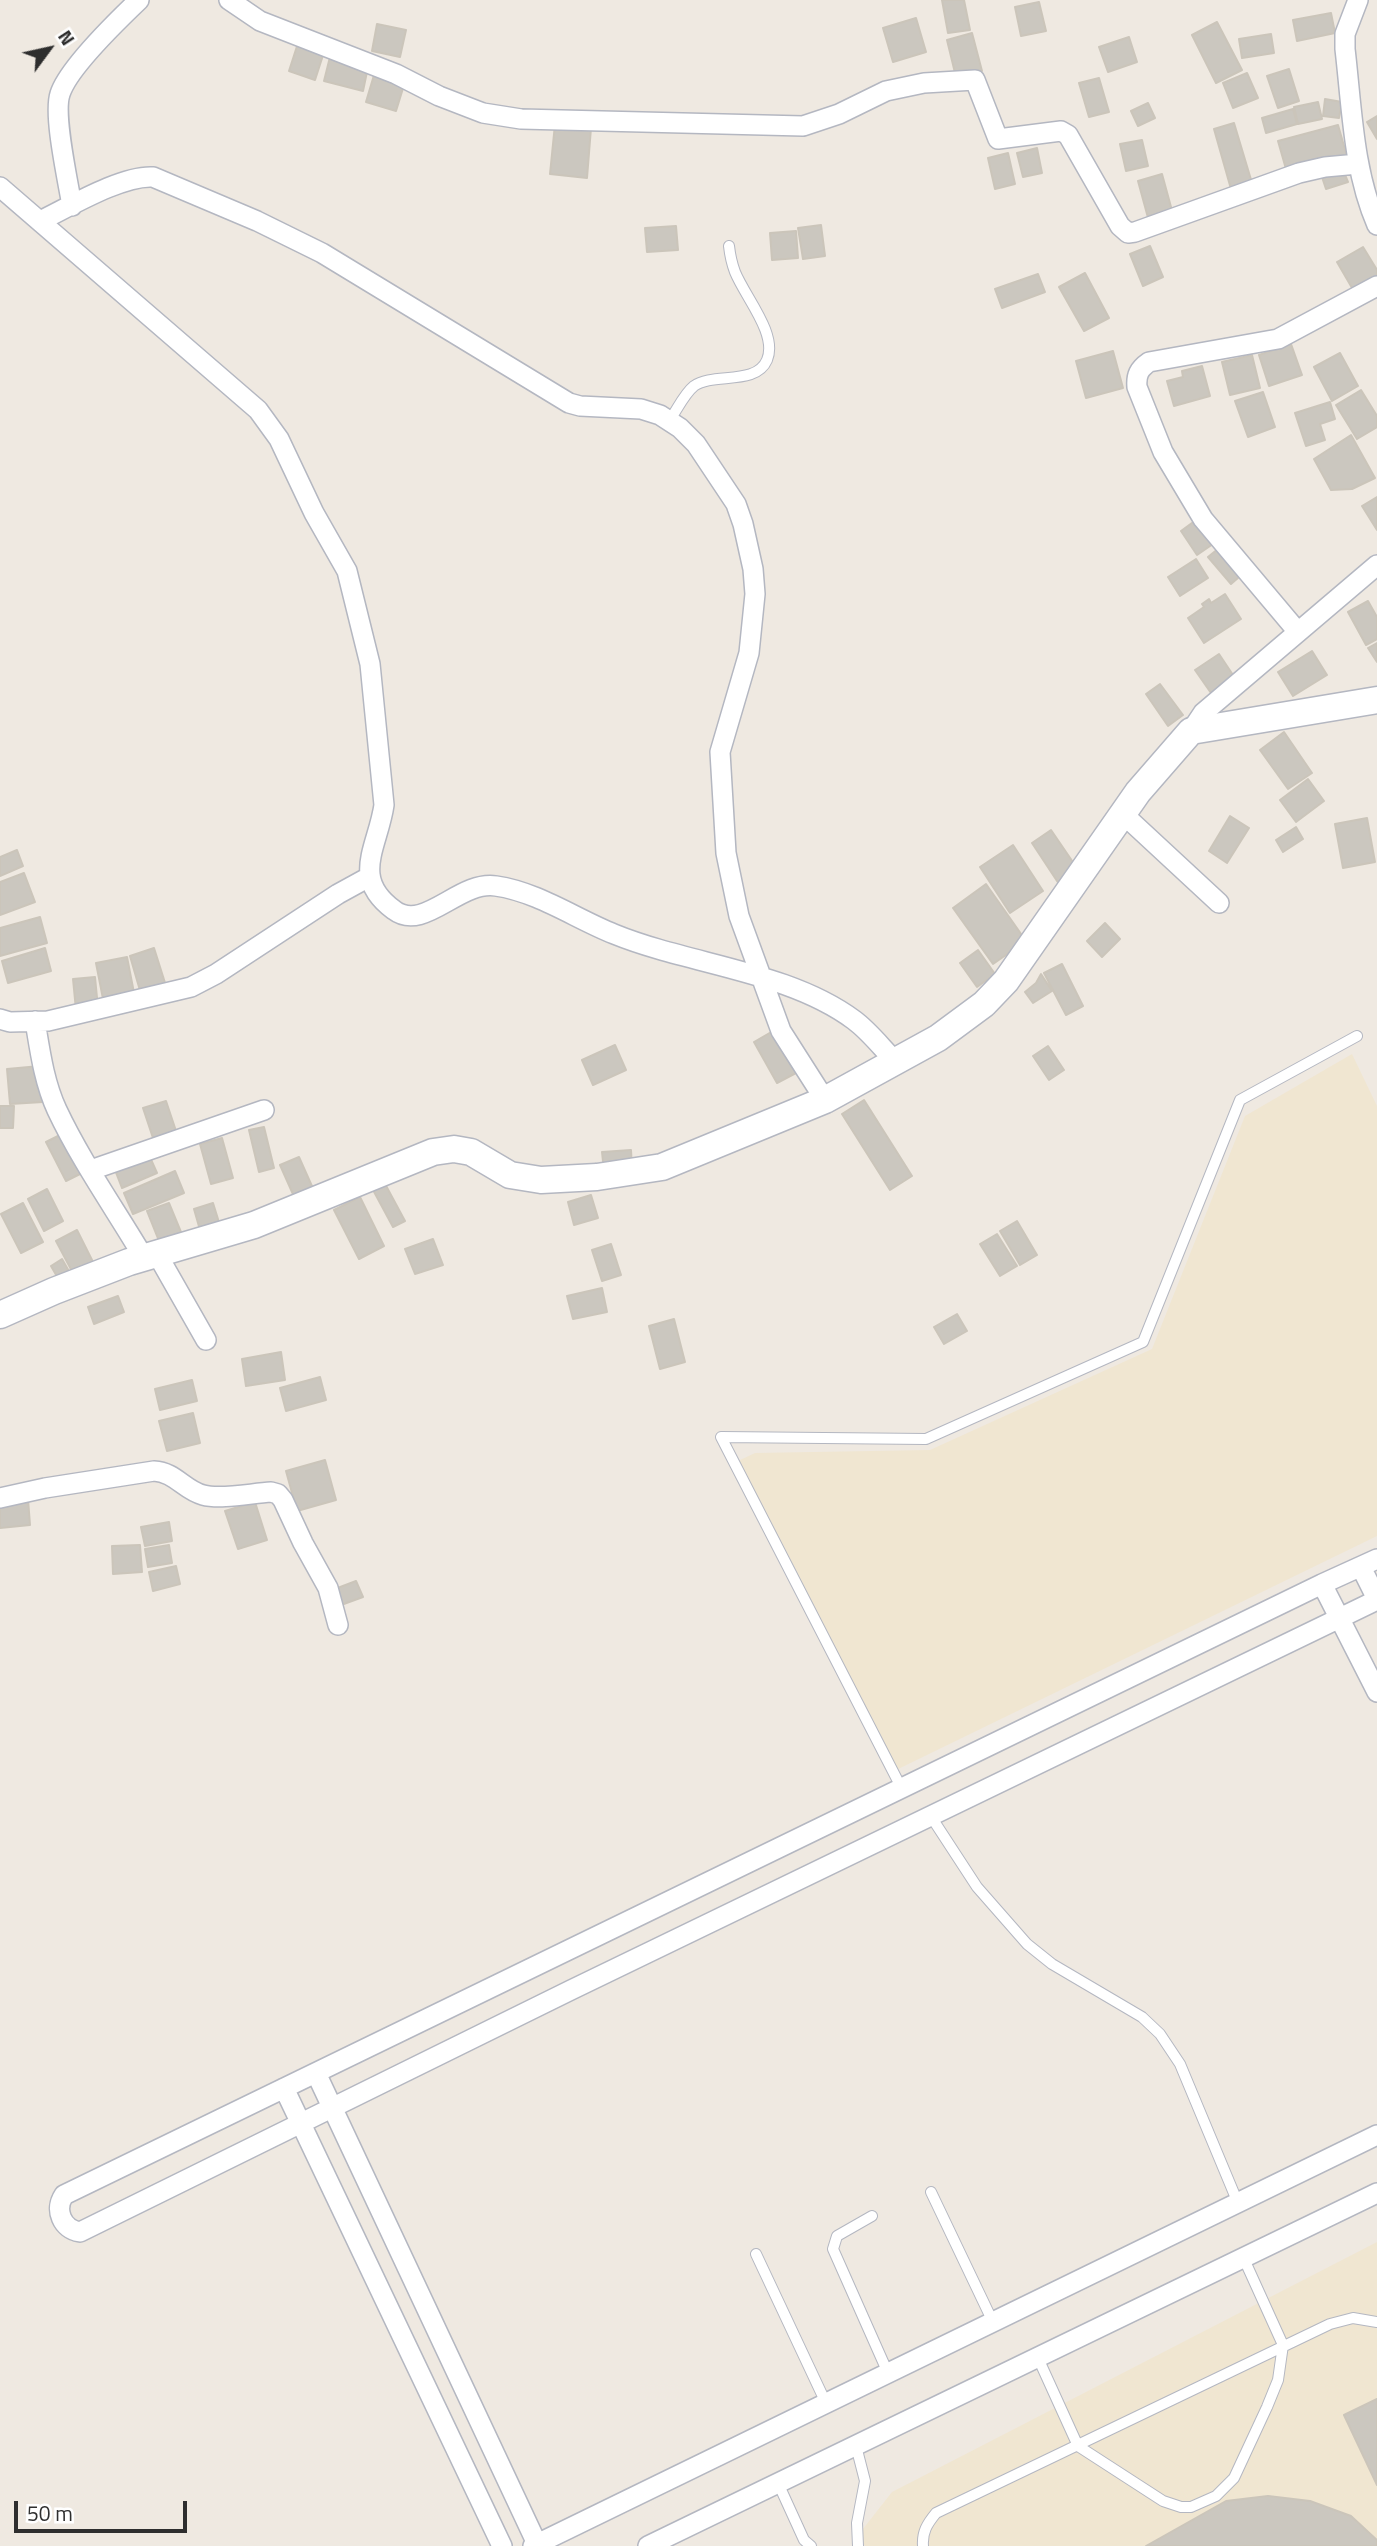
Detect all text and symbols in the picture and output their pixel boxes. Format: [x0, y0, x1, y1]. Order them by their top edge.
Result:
north arrow [14, 14, 84, 84]
text: N [51, 24, 83, 51]
scale bar [18, 2486, 191, 2530]
text: 50 m [27, 2497, 73, 2529]

